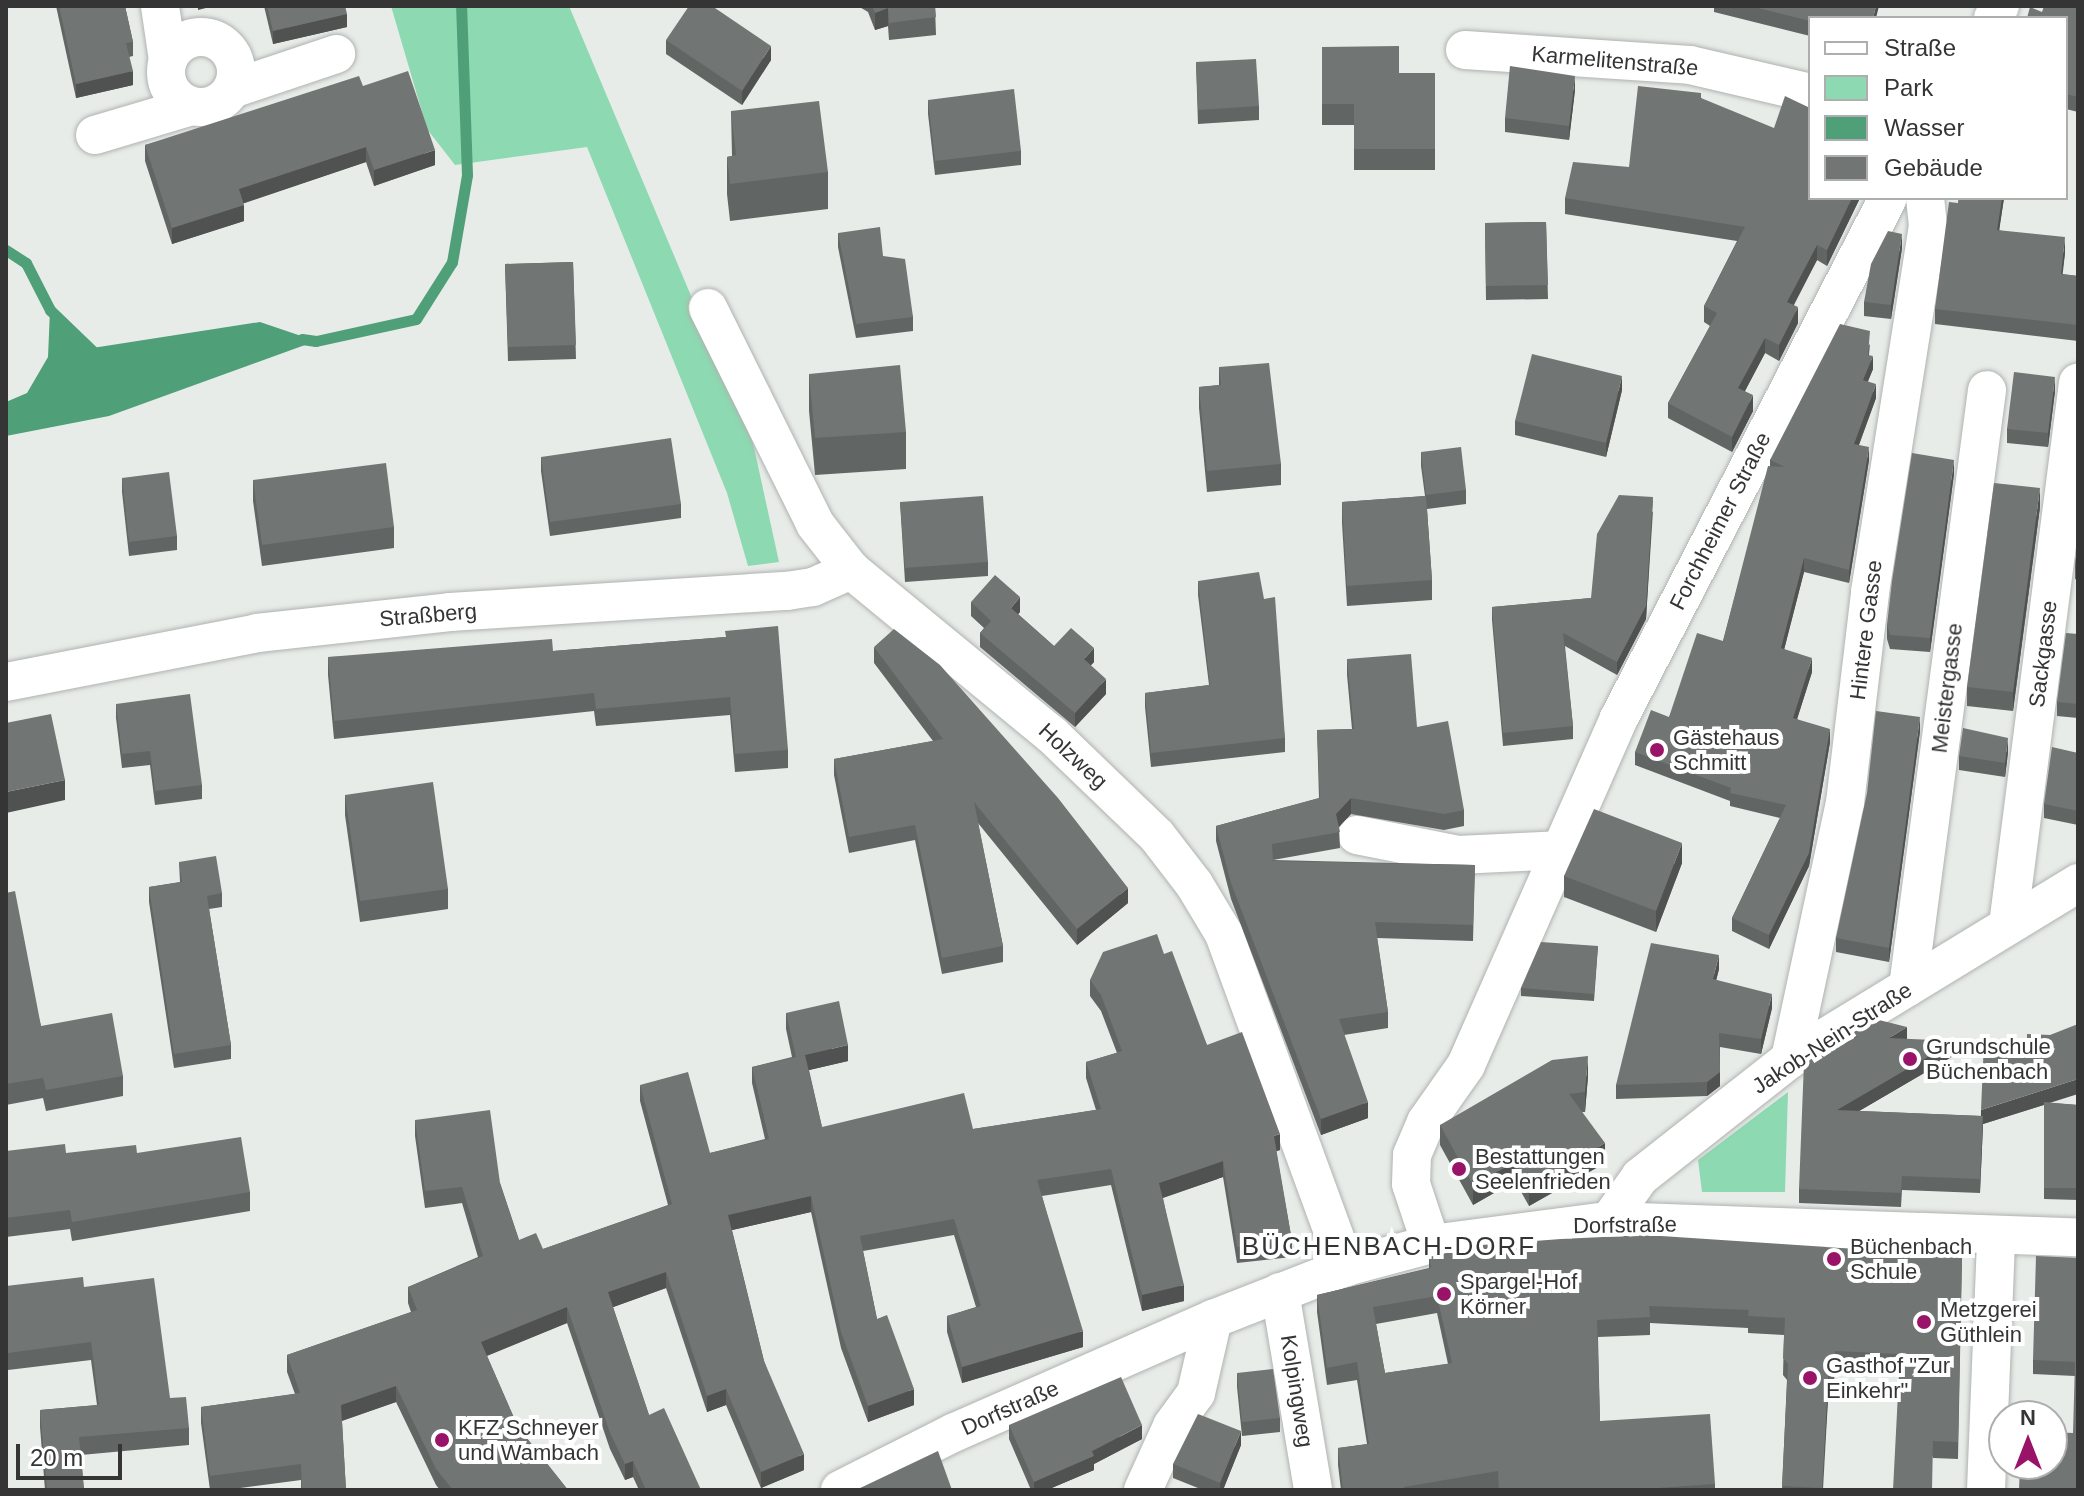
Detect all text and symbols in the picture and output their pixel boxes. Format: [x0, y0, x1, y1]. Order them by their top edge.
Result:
legend [1808, 16, 2068, 200]
text: Straße [1884, 34, 1956, 61]
street label: Karmelitenstraße [1530, 41, 1700, 81]
text: Park [1884, 74, 1933, 101]
text: Wasser [1884, 114, 1964, 141]
text: Gebäude [1884, 154, 1983, 181]
street label: Forchheimer Straße [1664, 428, 1776, 614]
street label: Hintere Gasse [1844, 559, 1888, 701]
street label: Straßberg [378, 598, 478, 632]
street label: Sackgasse [2023, 599, 2063, 709]
street label: Meistergasse [1926, 621, 1968, 755]
street label: Holzweg [1033, 718, 1113, 794]
place label: Gästehaus Schmitt [1673, 724, 1779, 776]
marker: Gästehaus Schmitt [1648, 741, 1666, 759]
street label: Jakob-Nein-Straße [1747, 977, 1917, 1099]
place label: Grundschule Büchenbach [1926, 1033, 2051, 1084]
marker: Grundschule Büchenbach [1901, 1050, 1919, 1068]
place label: Bestattungen Seelenfrieden [1475, 1143, 1611, 1194]
marker: Bestattungen Seelenfrieden [1450, 1160, 1468, 1178]
street label: Dorfstraße [1573, 1211, 1677, 1239]
district label: BÜCHENBACH-DORF [1242, 1231, 1536, 1263]
place label: Büchenbach Schule [1850, 1233, 1972, 1284]
marker: Büchenbach Schule [1825, 1250, 1843, 1268]
place label: Spargel-Hof Körner [1460, 1268, 1577, 1320]
marker: Spargel-Hof Körner [1435, 1285, 1453, 1303]
place label: Metzgerei Güthlein [1940, 1296, 2037, 1348]
marker: Metzgerei Güthlein [1915, 1313, 1933, 1331]
street label: Kolpingweg [1275, 1333, 1319, 1449]
place label: Gasthof "Zur Einkehr" [1826, 1352, 1950, 1404]
marker: Gasthof "Zur Einkehr" [1801, 1369, 1819, 1387]
street label: Dorfstraße [957, 1375, 1063, 1441]
north arrow [1988, 1400, 2068, 1480]
text: N [2020, 1405, 2036, 1430]
place label: KFZ Schneyer und Wambach [458, 1414, 599, 1466]
scale bar [20, 1428, 126, 1478]
marker: KFZ Schneyer und Wambach [433, 1431, 451, 1449]
text: 20 m [30, 1444, 83, 1471]

